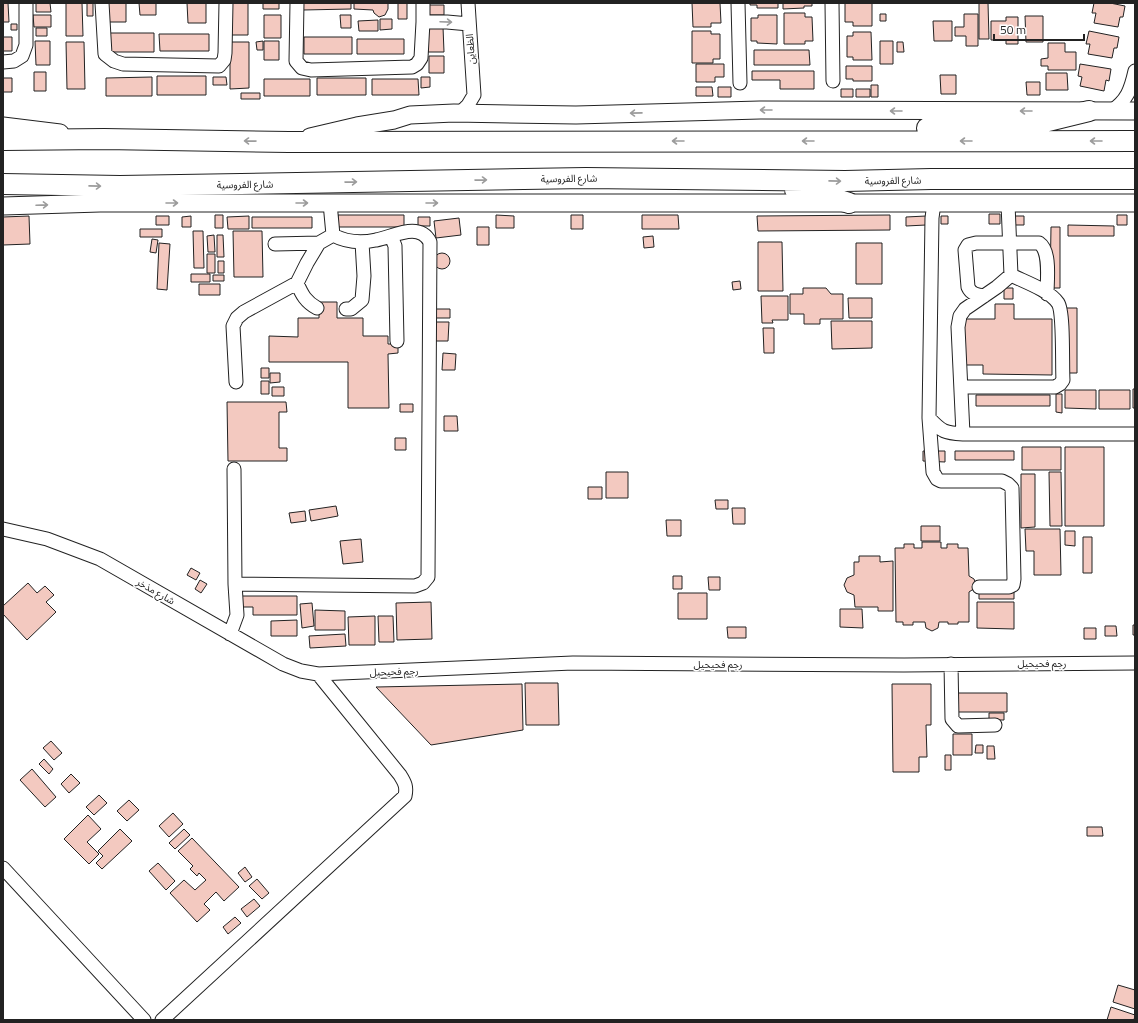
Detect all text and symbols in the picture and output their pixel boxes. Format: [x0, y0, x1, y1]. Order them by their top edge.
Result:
scale bar [994, 16, 1084, 42]
one-way arrow [439, 18, 452, 26]
text: 50 m [1000, 20, 1026, 39]
street label: الظعاين [462, 33, 479, 65]
one-way arrow [760, 106, 773, 114]
one-way arrow [890, 107, 903, 115]
one-way arrow [1020, 107, 1033, 115]
one-way arrow [630, 110, 643, 117]
one-way arrow [244, 137, 257, 145]
one-way arrow [672, 137, 685, 145]
one-way arrow [802, 137, 815, 145]
one-way arrow [960, 137, 973, 145]
one-way arrow [1090, 137, 1103, 145]
street label: شارع الفروسية [541, 171, 598, 186]
street label: شارع الفروسية [865, 173, 922, 188]
one-way arrow [474, 176, 487, 184]
street label: شارع الفروسية [217, 177, 274, 192]
one-way arrow [828, 177, 841, 185]
one-way arrow [344, 178, 357, 186]
one-way arrow [88, 182, 101, 190]
one-way arrow [165, 199, 178, 207]
one-way arrow [295, 199, 308, 207]
one-way arrow [425, 199, 438, 207]
one-way arrow [35, 201, 48, 209]
street label: شارع مذخر [133, 574, 178, 609]
street label: رجم فحيحيل [1018, 656, 1067, 671]
street label: رجم فحيحيل [694, 657, 743, 672]
street label: رجم فحيحيل [369, 663, 419, 680]

